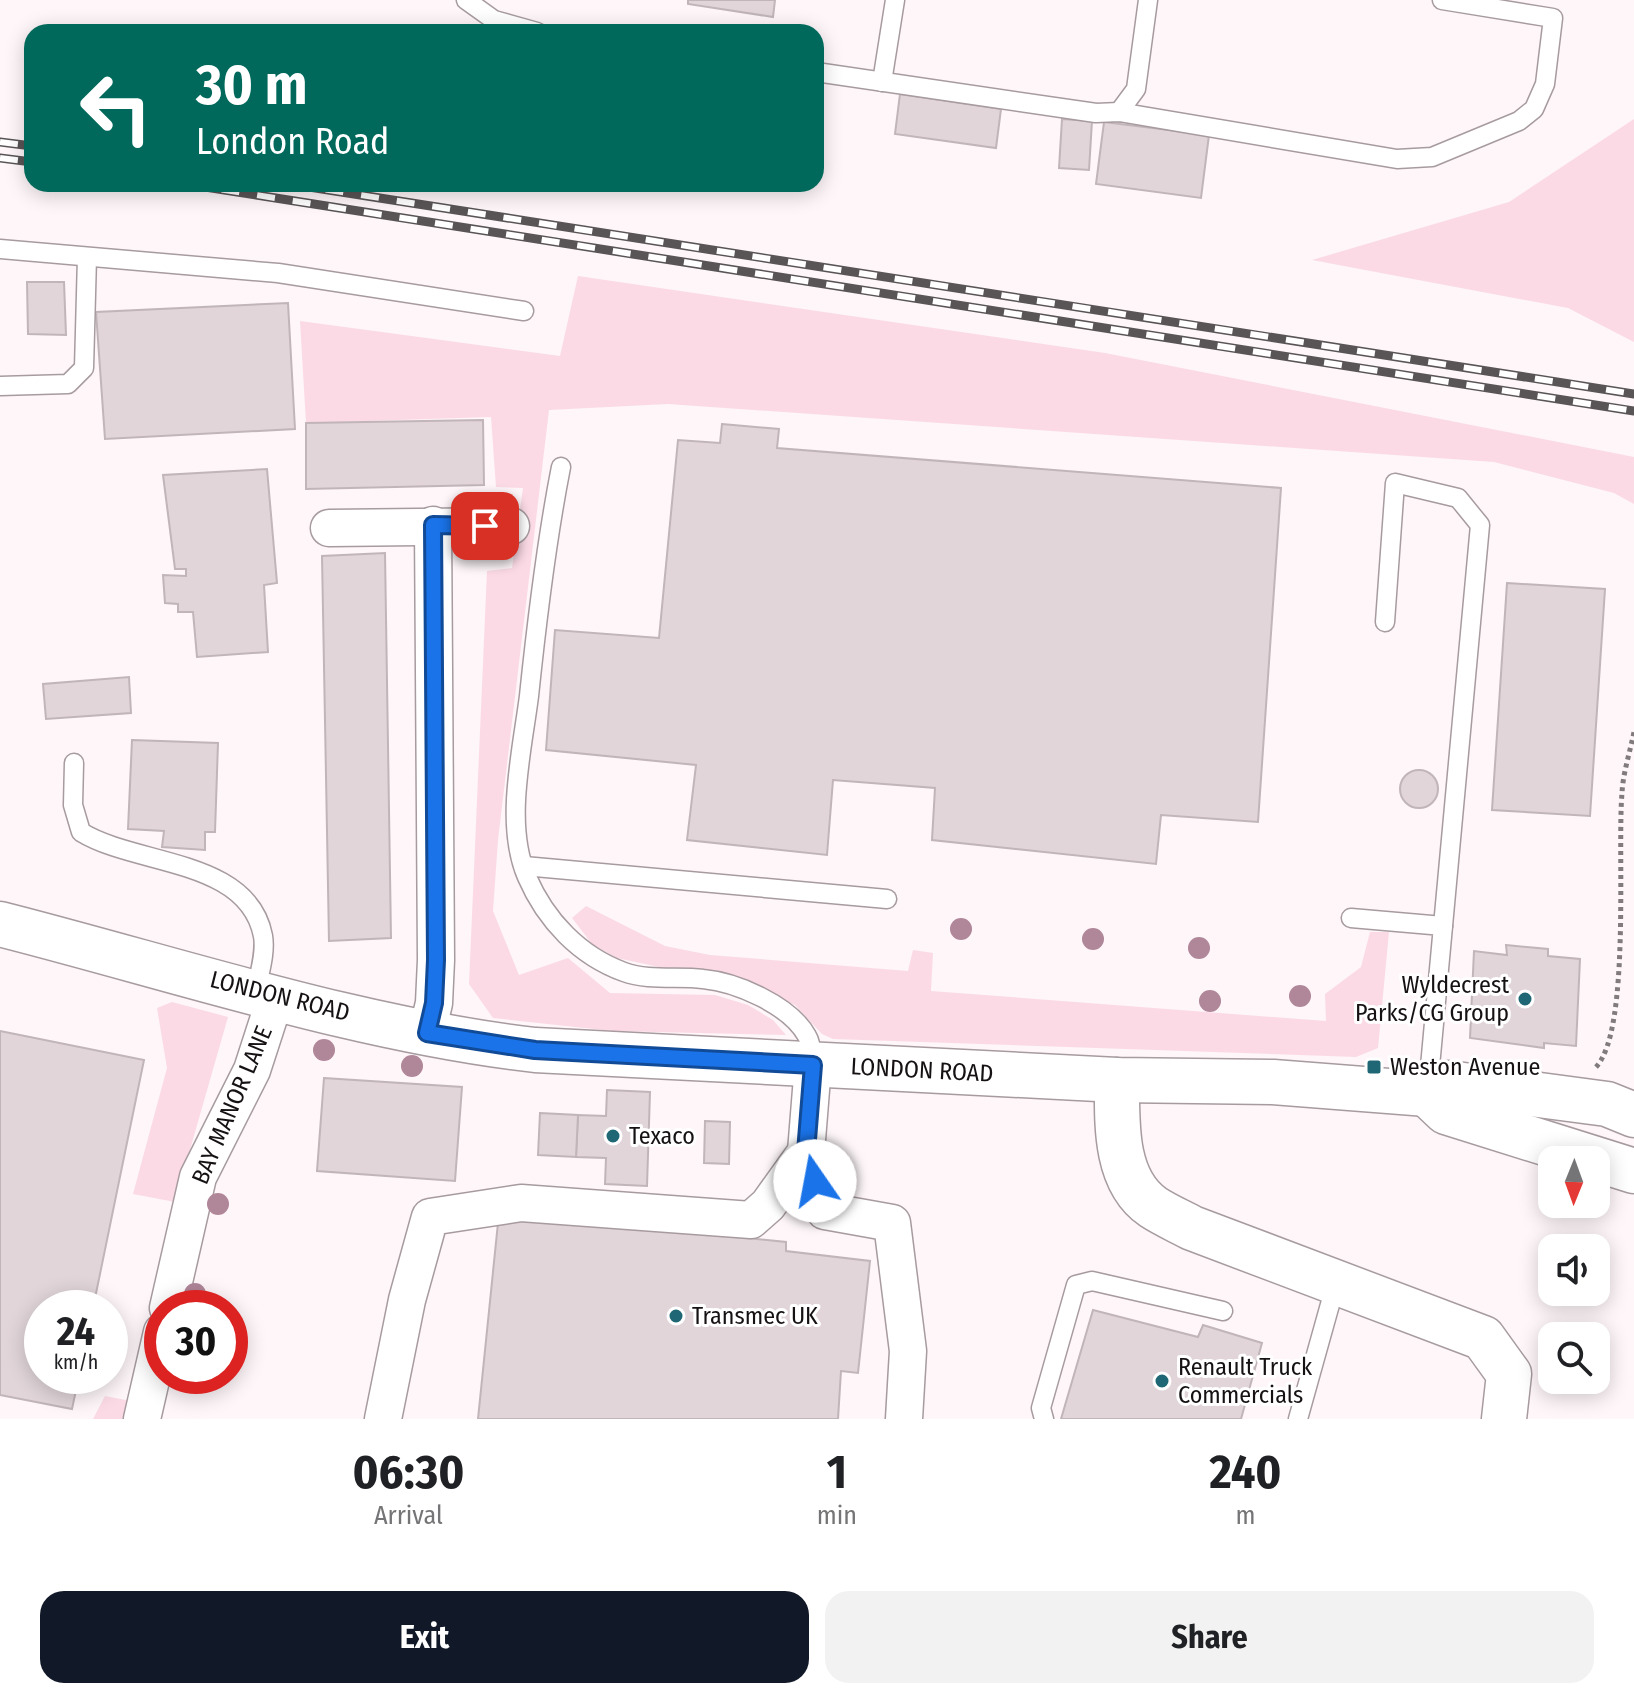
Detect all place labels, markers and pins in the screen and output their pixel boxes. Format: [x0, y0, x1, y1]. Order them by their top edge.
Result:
pin [451, 492, 519, 560]
place label: Wyldecrest Parks/CG Group [1355, 971, 1509, 1027]
marker: Wyldecrest Parks/CG Group [1516, 990, 1534, 1008]
place label: Weston Avenue [1390, 1053, 1540, 1081]
marker: Weston Avenue [1365, 1058, 1383, 1076]
place label: Texaco [629, 1122, 695, 1150]
marker: Texaco [604, 1127, 622, 1145]
place label: Transmec UK [692, 1302, 818, 1330]
marker: Transmec UK [667, 1307, 685, 1325]
place label: Renault Truck Commercials [1178, 1353, 1313, 1409]
marker: Renault Truck Commercials [1153, 1372, 1171, 1390]

